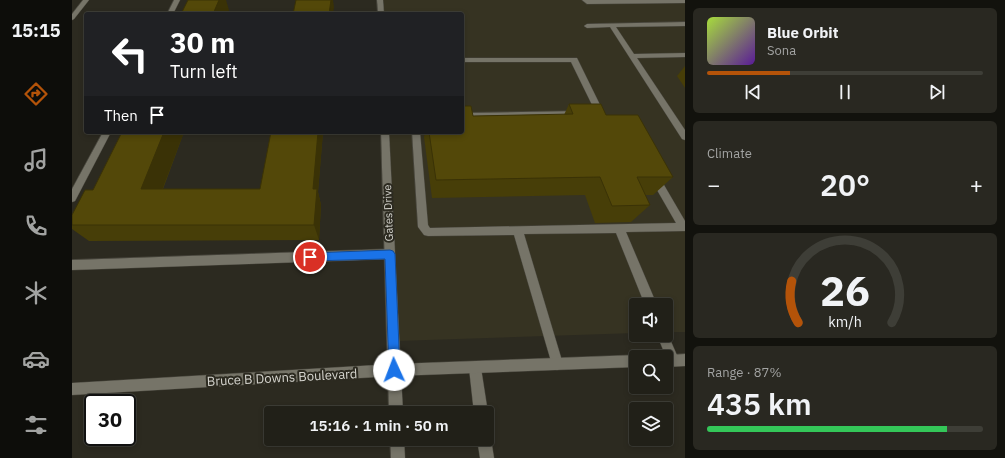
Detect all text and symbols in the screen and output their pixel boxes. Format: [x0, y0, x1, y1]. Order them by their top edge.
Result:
text: 15:15 [11, 19, 61, 42]
text: Blue Orbit [767, 23, 838, 42]
text: 30 m [170, 24, 235, 61]
icon: left [104, 28, 156, 80]
text: Sona [767, 42, 796, 59]
text: Turn left [170, 60, 238, 83]
icon: directions [22, 80, 50, 108]
icon: previous [742, 81, 764, 103]
icon: pause [834, 81, 856, 103]
icon: next [926, 81, 948, 103]
icon: arrive [146, 104, 168, 126]
text: Then [104, 106, 138, 125]
text: Climate [707, 145, 752, 162]
icon: music [22, 146, 50, 174]
text: 20° [820, 165, 870, 204]
text: − [707, 170, 720, 199]
text: + [970, 170, 983, 199]
street label: Gates Drive [380, 184, 396, 242]
icon: phone [22, 212, 50, 240]
pin [293, 240, 327, 274]
icon: arrive [299, 246, 321, 268]
text: 26 [820, 263, 870, 317]
icon: climate [22, 279, 50, 307]
map controls [629, 298, 673, 446]
button: sound [629, 298, 673, 342]
text: km/h [828, 312, 862, 331]
icon: car [22, 345, 50, 373]
position arrow [373, 349, 415, 391]
button: search [629, 350, 673, 394]
text: Range · 87% [707, 364, 781, 381]
street label: Bruce B Downs Boulevard [206, 365, 358, 390]
text: 435 km [707, 384, 812, 423]
speed limit sign: 30 [84, 394, 136, 446]
button: layers [629, 402, 673, 446]
icon: filters [22, 411, 50, 439]
text: 15:16 · 1 min · 50 m [309, 416, 449, 435]

